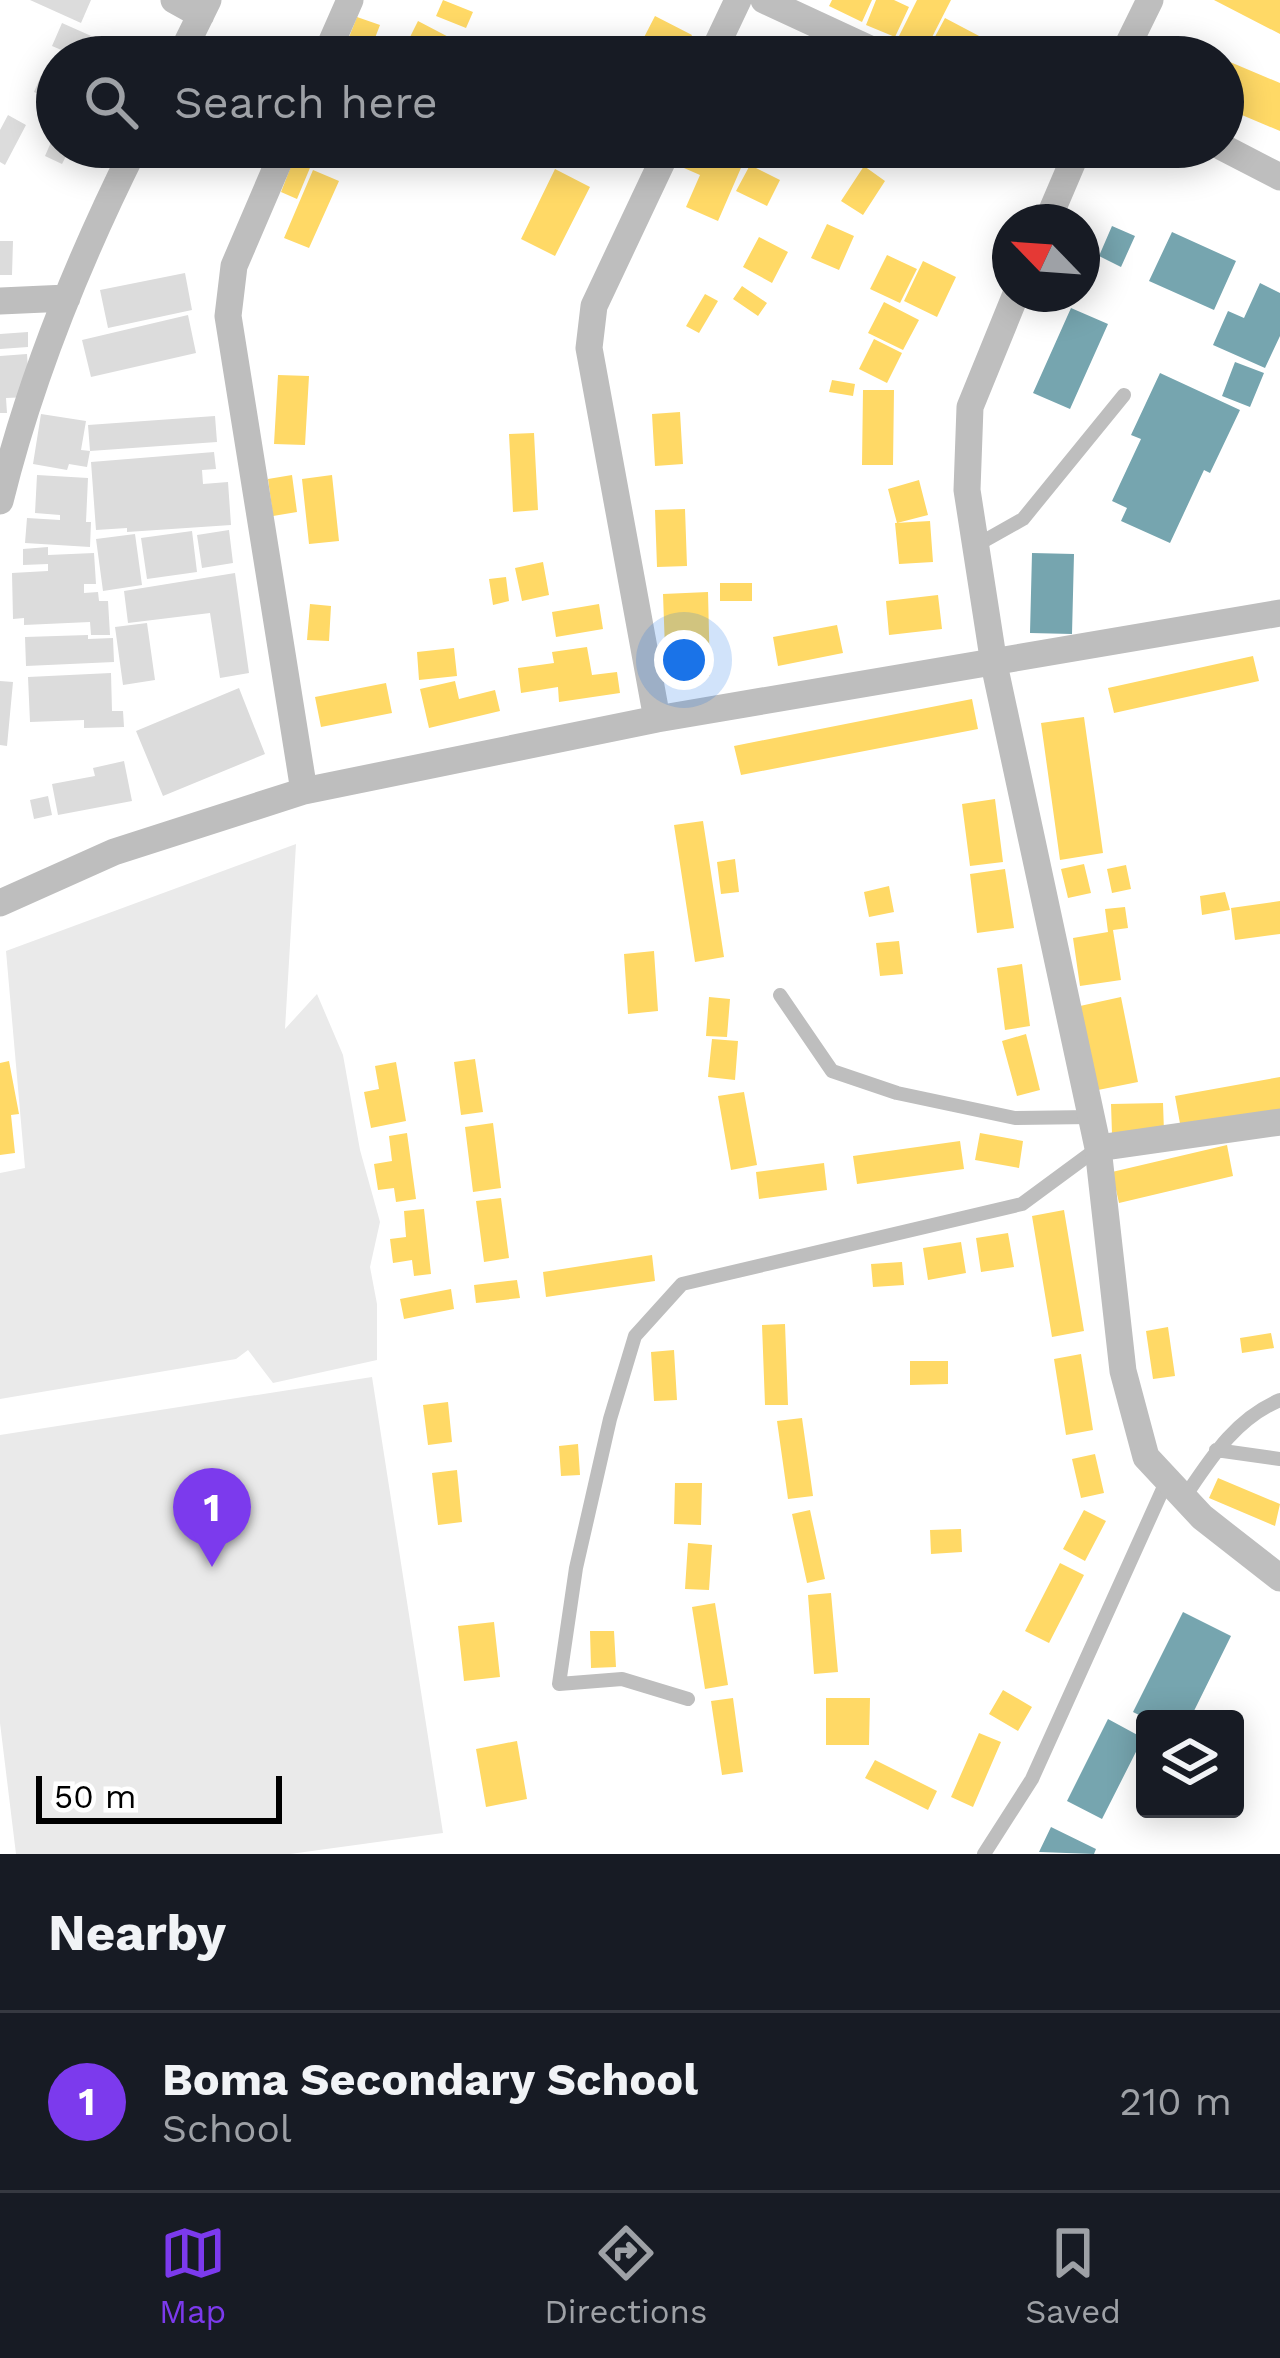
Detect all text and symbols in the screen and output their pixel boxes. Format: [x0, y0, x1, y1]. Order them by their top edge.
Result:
search box [36, 36, 1244, 168]
icon: search [78, 69, 144, 135]
text: Search here [174, 76, 438, 129]
north arrow [992, 204, 1100, 312]
your location [654, 630, 714, 690]
pin: 1 [173, 1468, 251, 1567]
map controls [1136, 1710, 1244, 1818]
button: layers [1136, 1710, 1244, 1818]
scale bar [36, 1770, 282, 1823]
text: 50 m [54, 1777, 136, 1816]
text: Nearby [48, 1903, 226, 1962]
text: Boma Secondary School [162, 2053, 698, 2106]
text: 1 [79, 2079, 95, 2124]
text: 210 m [1119, 2079, 1232, 2124]
text: School [162, 2106, 292, 2151]
tab: Map [159, 2220, 226, 2331]
tab: Directions [544, 2220, 707, 2331]
tab: Saved [1025, 2220, 1121, 2331]

